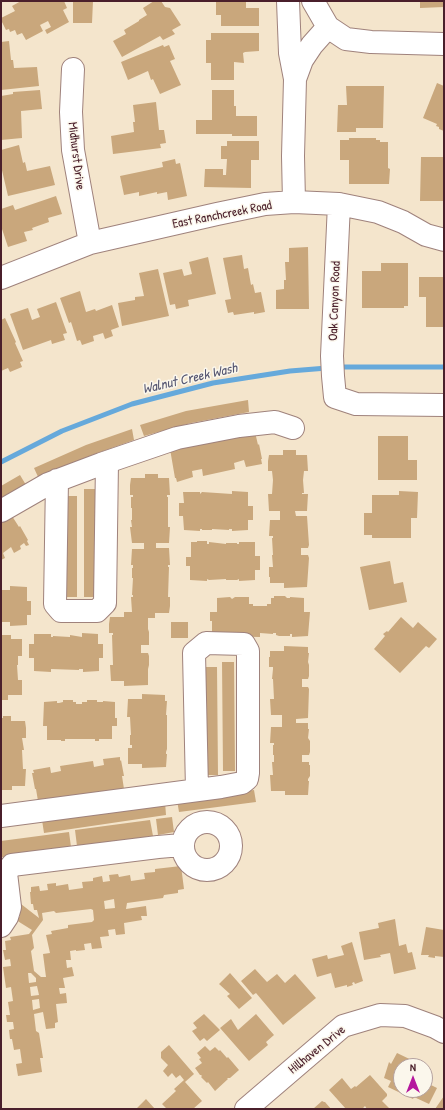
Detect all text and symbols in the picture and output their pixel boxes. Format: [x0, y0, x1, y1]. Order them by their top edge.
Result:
street label: Midhurst Drive [64, 121, 88, 191]
street label: East Ranchcreek Road [171, 198, 273, 232]
street label: Oak Canyon Road [326, 261, 344, 341]
water label: Walnut Creek Wash [141, 360, 239, 398]
street label: Hillhaven Drive [285, 1022, 349, 1078]
north arrow [393, 1058, 433, 1098]
text: N [410, 1060, 416, 1074]

